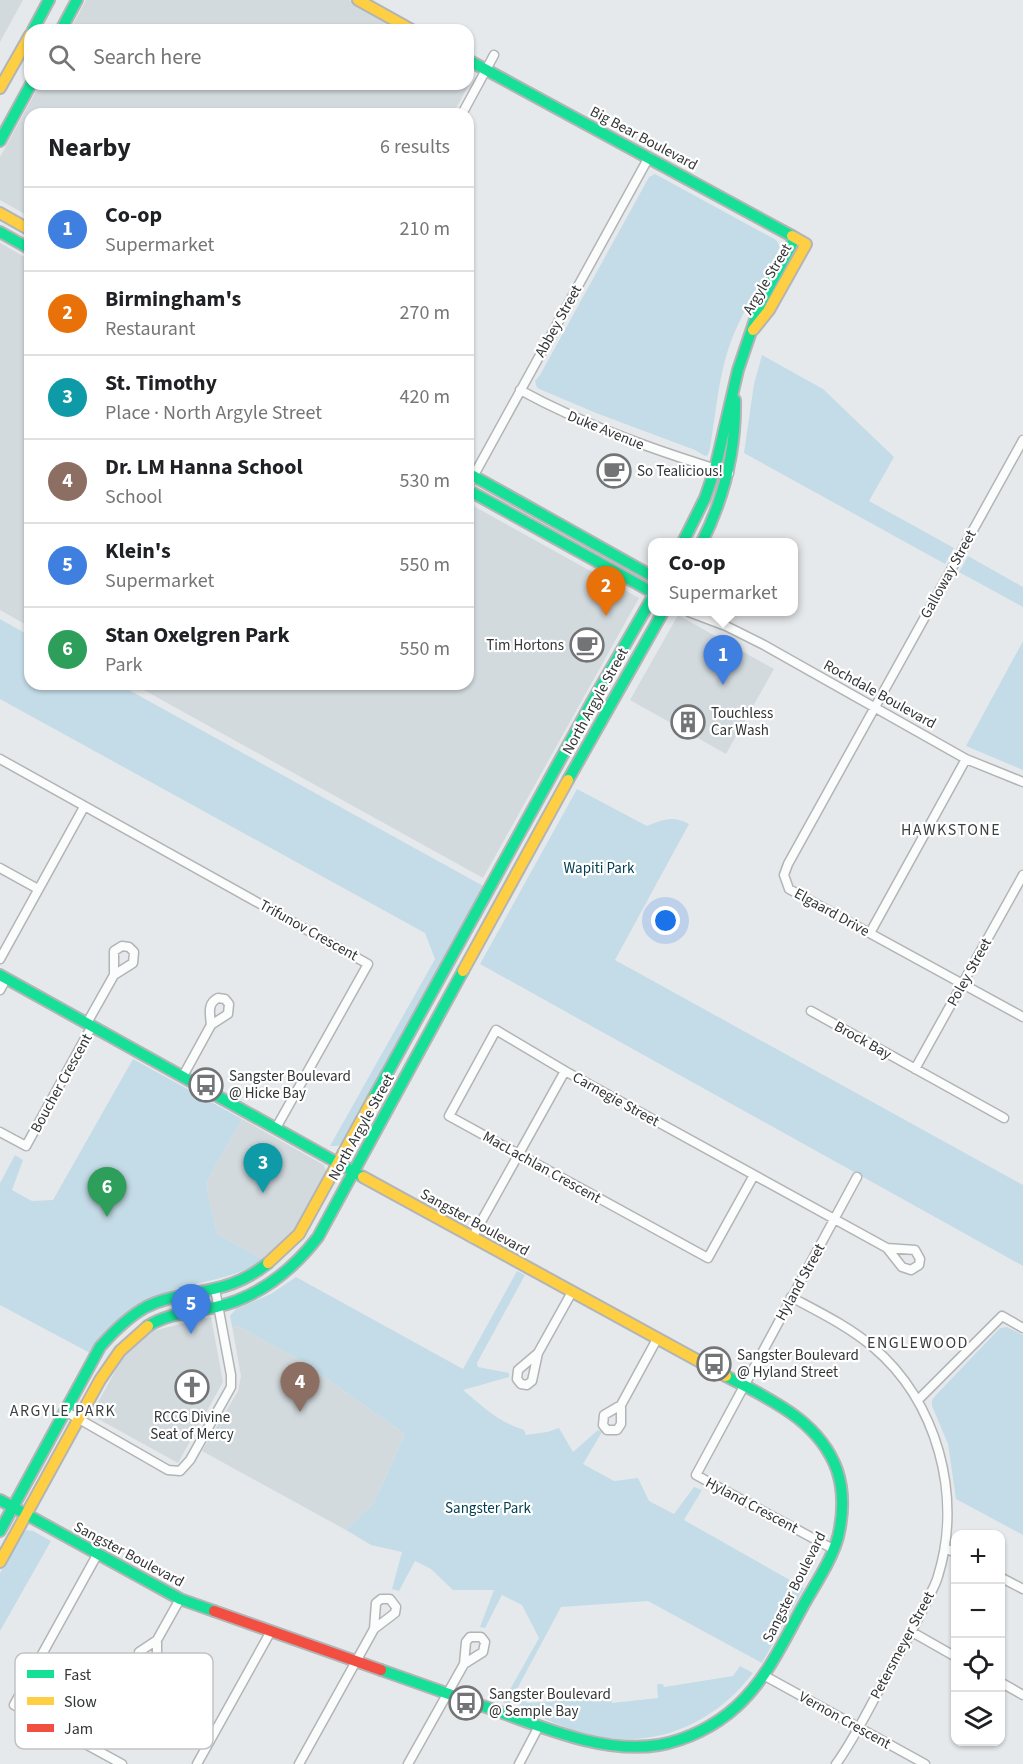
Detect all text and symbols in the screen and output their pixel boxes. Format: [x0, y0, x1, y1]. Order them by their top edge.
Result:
search box [24, 24, 474, 90]
icon: search [45, 41, 78, 74]
text: Search here [93, 41, 201, 73]
street label: Big Bear Boulevard [586, 101, 701, 176]
text: Nearby [48, 129, 131, 166]
text: 6 results [380, 133, 450, 161]
text: Co-op [105, 199, 162, 231]
text: 1 [62, 215, 73, 243]
text: 210 m [400, 215, 450, 243]
text: Supermarket [105, 231, 214, 259]
street label: Argyle Street [738, 240, 797, 319]
street label: Abbey Street [530, 281, 587, 361]
text: Birmingham's [105, 283, 241, 315]
text: 2 [62, 299, 73, 327]
text: 270 m [400, 299, 450, 327]
text: Restaurant [105, 315, 196, 343]
text: St. Timothy [105, 367, 217, 399]
text: 3 [62, 383, 73, 411]
text: 420 m [400, 383, 450, 411]
text: Place · North Argyle Street [105, 399, 322, 427]
street label: Duke Avenue [564, 406, 647, 455]
text: Dr. LM Hanna School [105, 451, 303, 483]
cafe icon: So Tealicious! [596, 453, 632, 489]
place label: So Tealicious! [637, 461, 723, 482]
text: 4 [62, 467, 73, 495]
text: 530 m [400, 467, 450, 495]
text: School [105, 483, 162, 511]
street label: Galloway Street [915, 526, 981, 622]
text: Klein's [105, 535, 171, 567]
popup [648, 538, 798, 616]
text: Co-op [668, 547, 726, 579]
text: 5 [62, 551, 73, 579]
text: 550 m [400, 551, 450, 579]
pin: 2 [586, 566, 626, 616]
text: Supermarket [105, 567, 214, 595]
text: Supermarket [668, 579, 778, 607]
text: Stan Oxelgren Park [105, 619, 290, 651]
cafe icon: Tim Hortons [569, 627, 605, 663]
text: 6 [62, 635, 73, 663]
text: 550 m [400, 635, 450, 663]
place label: Tim Hortons [486, 635, 564, 656]
pin: 1 [704, 636, 742, 685]
street label: North Argyle Street [557, 644, 633, 758]
text: Park [105, 651, 142, 679]
street label: Rochdale Boulevard [820, 655, 940, 734]
place label: Touchless Car Wash [711, 703, 773, 741]
building icon: Touchless Car Wash [670, 704, 706, 740]
district label: HAWKSTONE [901, 819, 1001, 841]
park label: Wapiti Park [564, 858, 635, 879]
street label: Elgaard Drive [790, 883, 873, 942]
street label: Trifunov Crescent [256, 895, 362, 966]
your location [651, 906, 680, 935]
street label: Poley Street [942, 934, 997, 1010]
street label: Brock Bay [830, 1016, 895, 1065]
street label: Boucher Crescent [26, 1030, 97, 1137]
place label: Sangster Boulevard @ Hicke Bay [229, 1066, 351, 1104]
bus stop icon: Sangster Boulevard @ Hicke Bay [188, 1067, 224, 1103]
street label: Carnegie Street [569, 1067, 663, 1132]
street label: North Argyle Street [323, 1070, 399, 1184]
street label: MacLachlan Crescent [479, 1126, 605, 1209]
pin: 3 [244, 1144, 282, 1193]
pin: 6 [88, 1168, 126, 1217]
street label: Sangster Boulevard [416, 1184, 533, 1261]
street label: Hyland Street [771, 1240, 830, 1325]
pin: 5 [172, 1284, 210, 1334]
district label: ENGLEWOOD [867, 1332, 969, 1354]
place label: Sangster Boulevard @ Hyland Street [737, 1345, 859, 1383]
bus stop icon: Sangster Boulevard @ Hyland Street [696, 1346, 732, 1382]
pin: 4 [280, 1362, 320, 1412]
church icon: RCCG Divine Seat of Mercy [174, 1369, 210, 1405]
district label: ARGYLE PARK [10, 1400, 116, 1422]
place label: RCCG Divine Seat of Mercy [150, 1407, 234, 1445]
street label: Hyland Crescent [702, 1472, 802, 1539]
park label: Sangster Park [445, 1498, 532, 1519]
street label: Sangster Boulevard [70, 1517, 188, 1592]
street label: Sangster Boulevard [757, 1528, 831, 1646]
map controls [951, 1530, 1005, 1746]
button: + [951, 1530, 1005, 1584]
button: − [951, 1584, 1005, 1638]
street label: Petersmeyer Street [865, 1588, 940, 1703]
button: locate [951, 1638, 1005, 1692]
legend [15, 1653, 213, 1749]
text: Fast [64, 1664, 92, 1686]
place label: Sangster Boulevard @ Semple Bay [489, 1684, 611, 1722]
bus stop icon: Sangster Boulevard @ Semple Bay [448, 1685, 484, 1721]
street label: Vernon Crescent [795, 1686, 895, 1754]
text: Slow [64, 1691, 97, 1713]
button: layers [951, 1692, 1005, 1746]
text: Jam [64, 1718, 93, 1740]

